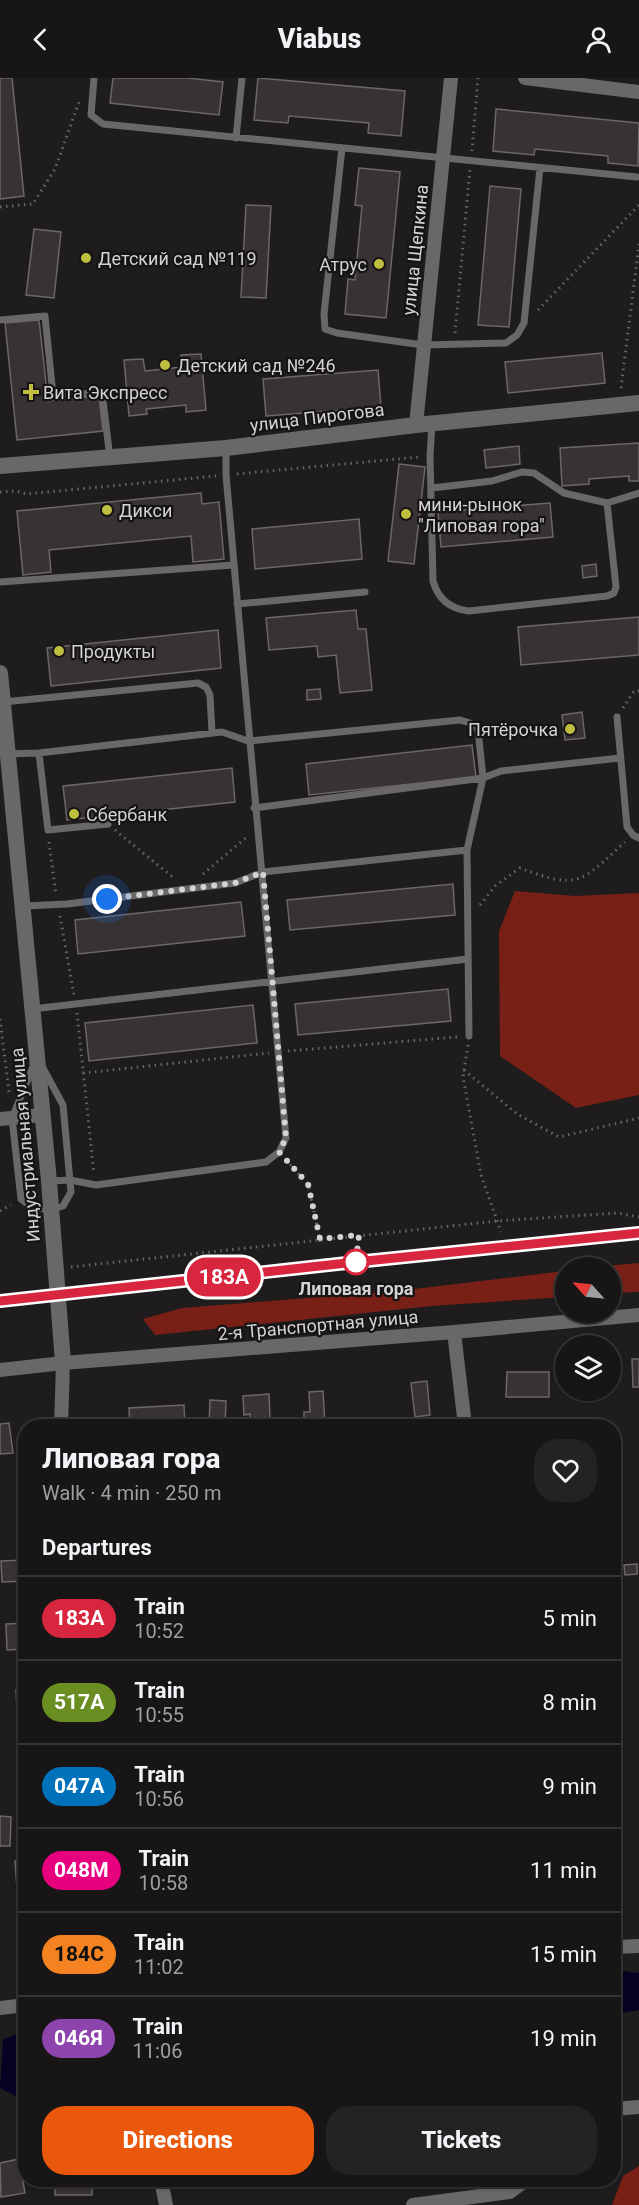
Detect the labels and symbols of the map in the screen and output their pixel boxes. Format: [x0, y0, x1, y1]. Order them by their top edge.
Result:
street label: улица Щепкина [398, 183, 432, 317]
place label: Детский сад №119 [98, 248, 257, 269]
marker: Детский сад №119 [79, 251, 93, 265]
place label: Атрус [319, 254, 367, 275]
marker: Атрус [372, 257, 386, 271]
place label: Детский сад №246 [177, 355, 336, 376]
marker: Детский сад №246 [158, 358, 172, 372]
place label: Вита Экспресс [43, 382, 167, 403]
marker: Вита Экспресс [24, 385, 38, 399]
street label: улица Пирогова [249, 398, 385, 436]
place label: мини-рынок "Липовая гора" [418, 494, 545, 536]
place label: Дикси [119, 500, 172, 521]
marker: Дикси [100, 503, 114, 517]
marker: мини-рынок "Липовая гора" [399, 507, 413, 521]
place label: Продукты [71, 641, 155, 662]
marker: Продукты [52, 644, 66, 658]
place label: Пятёрочка [468, 719, 558, 740]
marker: Пятёрочка [563, 722, 577, 736]
place label: Сбербанк [86, 804, 167, 825]
marker: Сбербанк [67, 807, 81, 821]
your location [92, 884, 122, 914]
street label: Индустриальная улица [6, 1047, 44, 1243]
marker: Липовая гора [343, 1249, 369, 1275]
north arrow [555, 1257, 621, 1323]
line badge: 183А [182, 1258, 266, 1296]
place label: Липовая гора [299, 1278, 414, 1299]
street label: 2-я Транспортная улица [217, 1306, 419, 1344]

